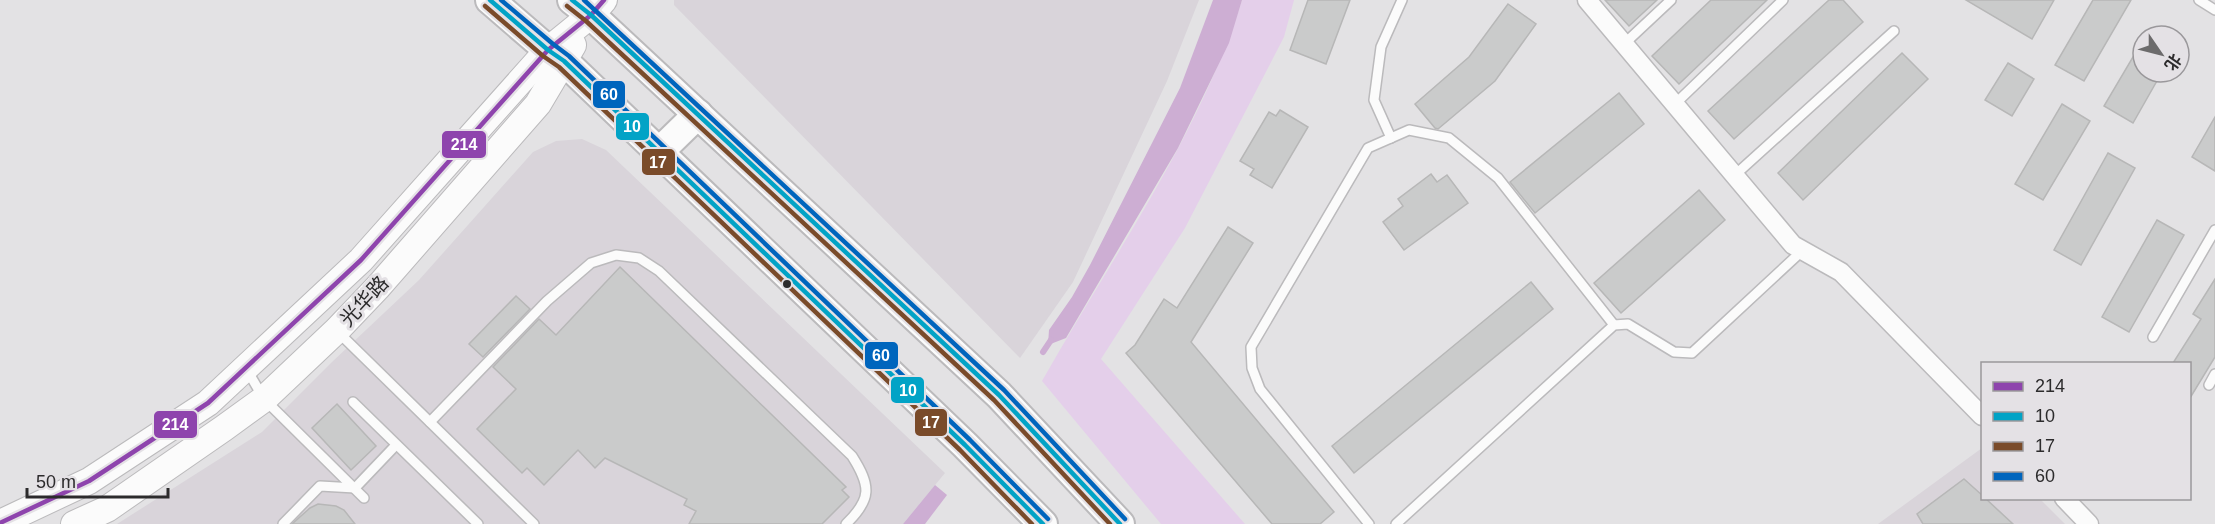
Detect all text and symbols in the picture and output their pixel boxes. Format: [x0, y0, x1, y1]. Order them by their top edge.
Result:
north arrow [2131, 24, 2191, 84]
text: 北 [2161, 51, 2184, 74]
line badge: 60 [592, 80, 626, 109]
text: 60 [600, 86, 618, 103]
line badge: 10 [615, 112, 650, 141]
text: 10 [623, 118, 641, 135]
line badge: 214 [441, 130, 487, 159]
text: 214 [451, 136, 477, 153]
line badge: 17 [641, 148, 676, 176]
text: 17 [649, 154, 667, 171]
street label: 光华路 [335, 272, 393, 330]
unlabelled marker [781, 278, 793, 290]
line badge: 60 [864, 341, 899, 370]
text: 60 [872, 347, 890, 364]
legend [1981, 362, 2191, 500]
line badge: 10 [890, 376, 925, 404]
text: 214 [2035, 376, 2065, 396]
text: 10 [899, 382, 917, 399]
text: 10 [2035, 406, 2055, 426]
line badge: 17 [914, 408, 948, 437]
line badge: 214 [153, 410, 198, 439]
text: 17 [922, 414, 940, 431]
text: 214 [162, 416, 188, 433]
text: 17 [2035, 436, 2055, 456]
scale bar [27, 461, 168, 499]
text: 60 [2035, 466, 2055, 486]
text: 50 m [36, 472, 76, 492]

